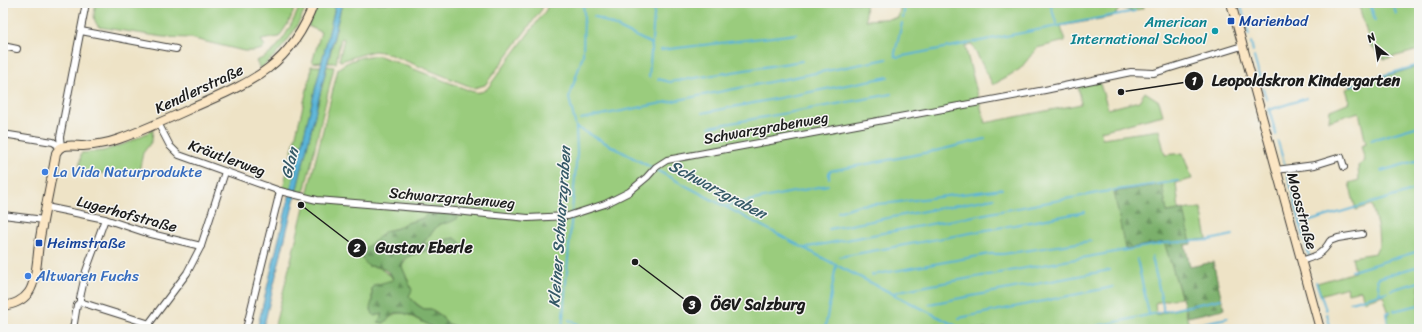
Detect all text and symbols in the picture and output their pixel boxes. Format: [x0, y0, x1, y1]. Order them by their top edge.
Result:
place label: Marienbad [1239, 8, 1309, 34]
place label: American International School [1070, 9, 1208, 52]
marker: Marienbad [1226, 16, 1236, 26]
marker: American International School [1210, 26, 1220, 36]
north arrow [1356, 26, 1396, 66]
text: N [1362, 27, 1380, 48]
street label: Kendlerstraße [150, 57, 248, 121]
text: Leopoldskron Kindergarten [1212, 66, 1401, 95]
callout: Leopoldskron Kindergarten [1184, 67, 1409, 95]
text: 1 [1191, 70, 1197, 92]
street label: Schwarzgrabenweg [702, 104, 831, 152]
street label: Kräutlerweg [185, 132, 269, 184]
water label: Glan [272, 142, 308, 182]
water label: Kleiner Schwarzgraben [539, 143, 580, 308]
water label: Schwarzgraben [664, 151, 774, 229]
place label: La Vida Naturprodukte [53, 159, 203, 185]
marker: La Vida Naturprodukte [40, 167, 50, 177]
street label: Moosstraße [1279, 169, 1325, 253]
street label: Schwarzgrabenweg [388, 180, 516, 216]
street label: Lugerhofstraße [74, 188, 180, 240]
place label: Heimstraße [47, 230, 126, 256]
text: Gustav Eberle [374, 233, 473, 262]
callout: Gustav Eberle [347, 234, 481, 262]
text: 2 [353, 237, 361, 259]
marker: Heimstraße [34, 238, 44, 248]
place label: Altwaren Fuchs [35, 263, 139, 289]
marker: Altwaren Fuchs [23, 271, 33, 281]
text: ÖGV Salzburg [710, 290, 806, 319]
callout: ÖGV Salzburg [682, 291, 814, 319]
text: 3 [688, 294, 696, 316]

